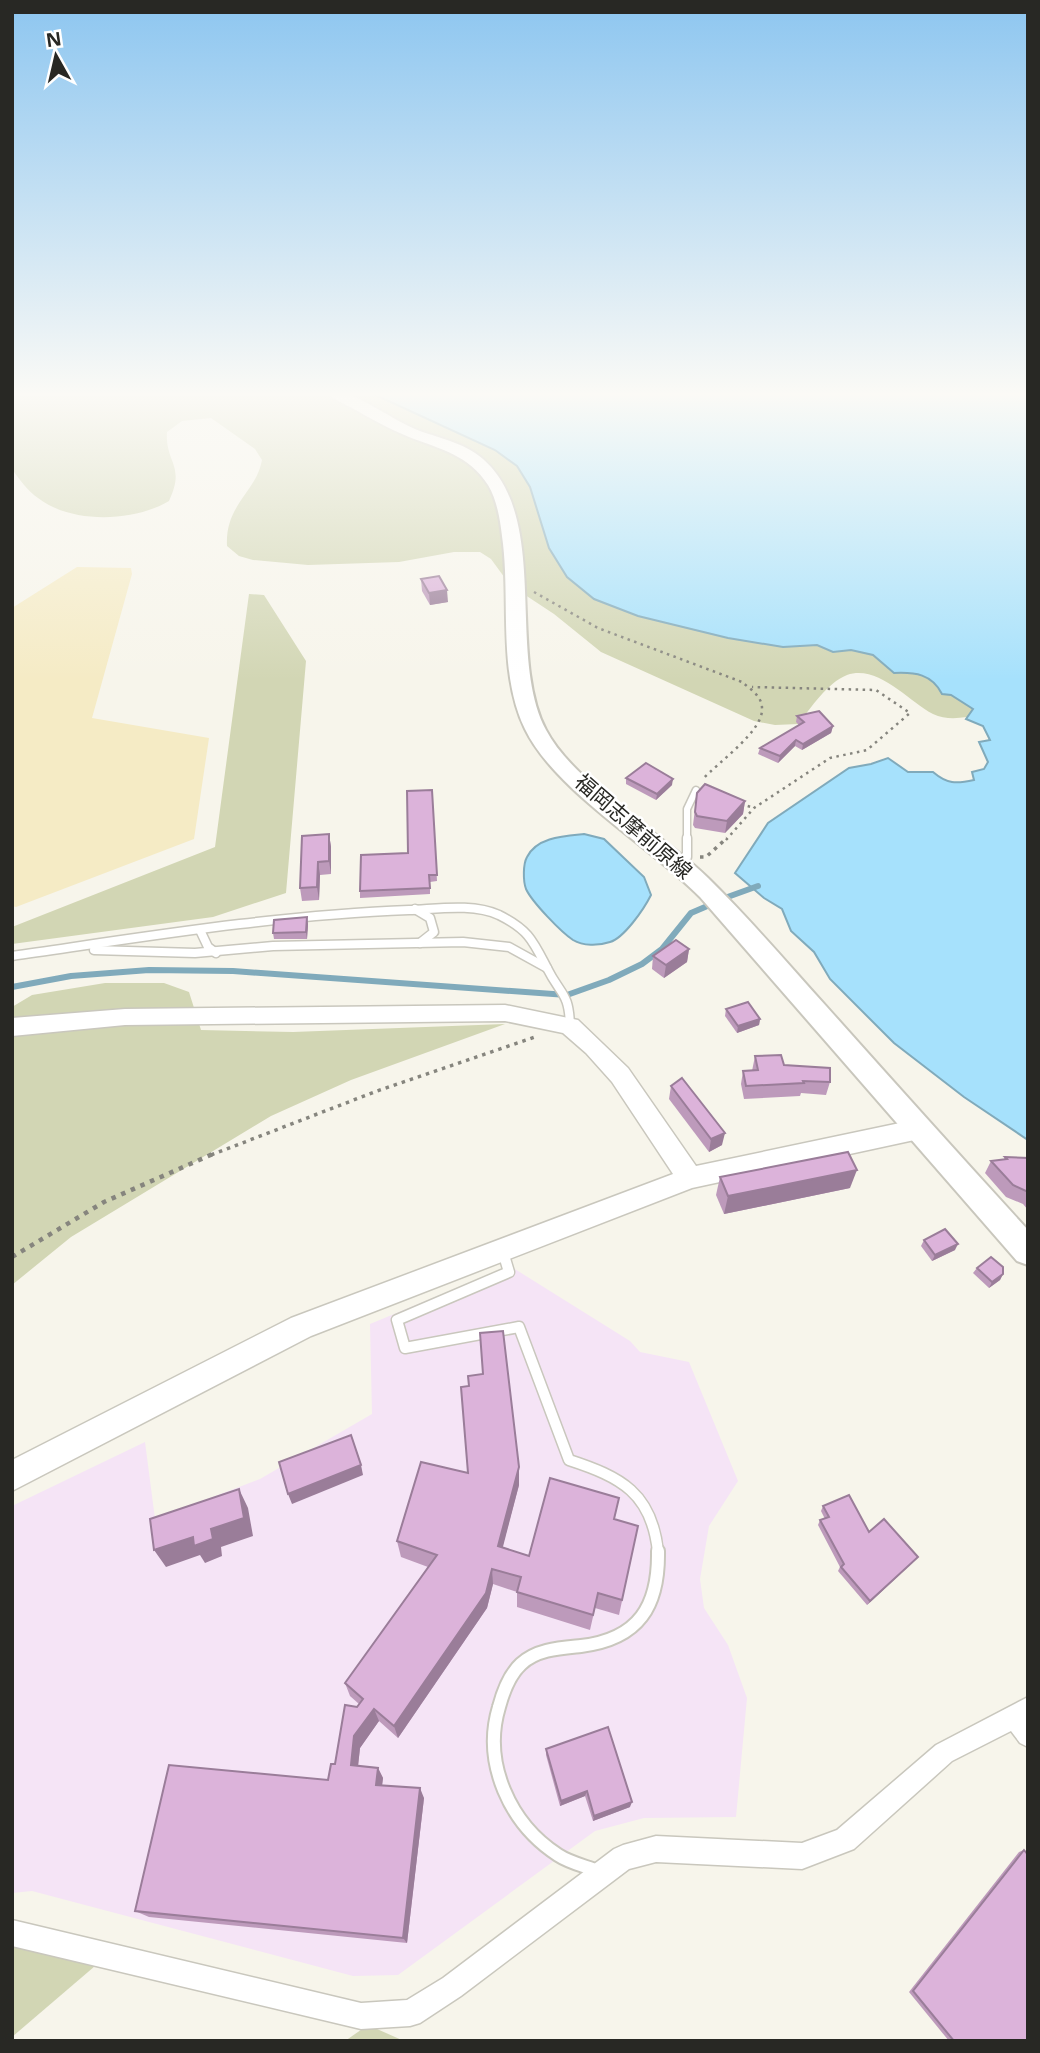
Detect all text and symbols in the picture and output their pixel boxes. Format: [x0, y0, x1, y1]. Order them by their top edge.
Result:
north arrow [21, 21, 91, 91]
text: N [44, 25, 63, 53]
street label: 福岡志摩前原線 [569, 767, 699, 885]

